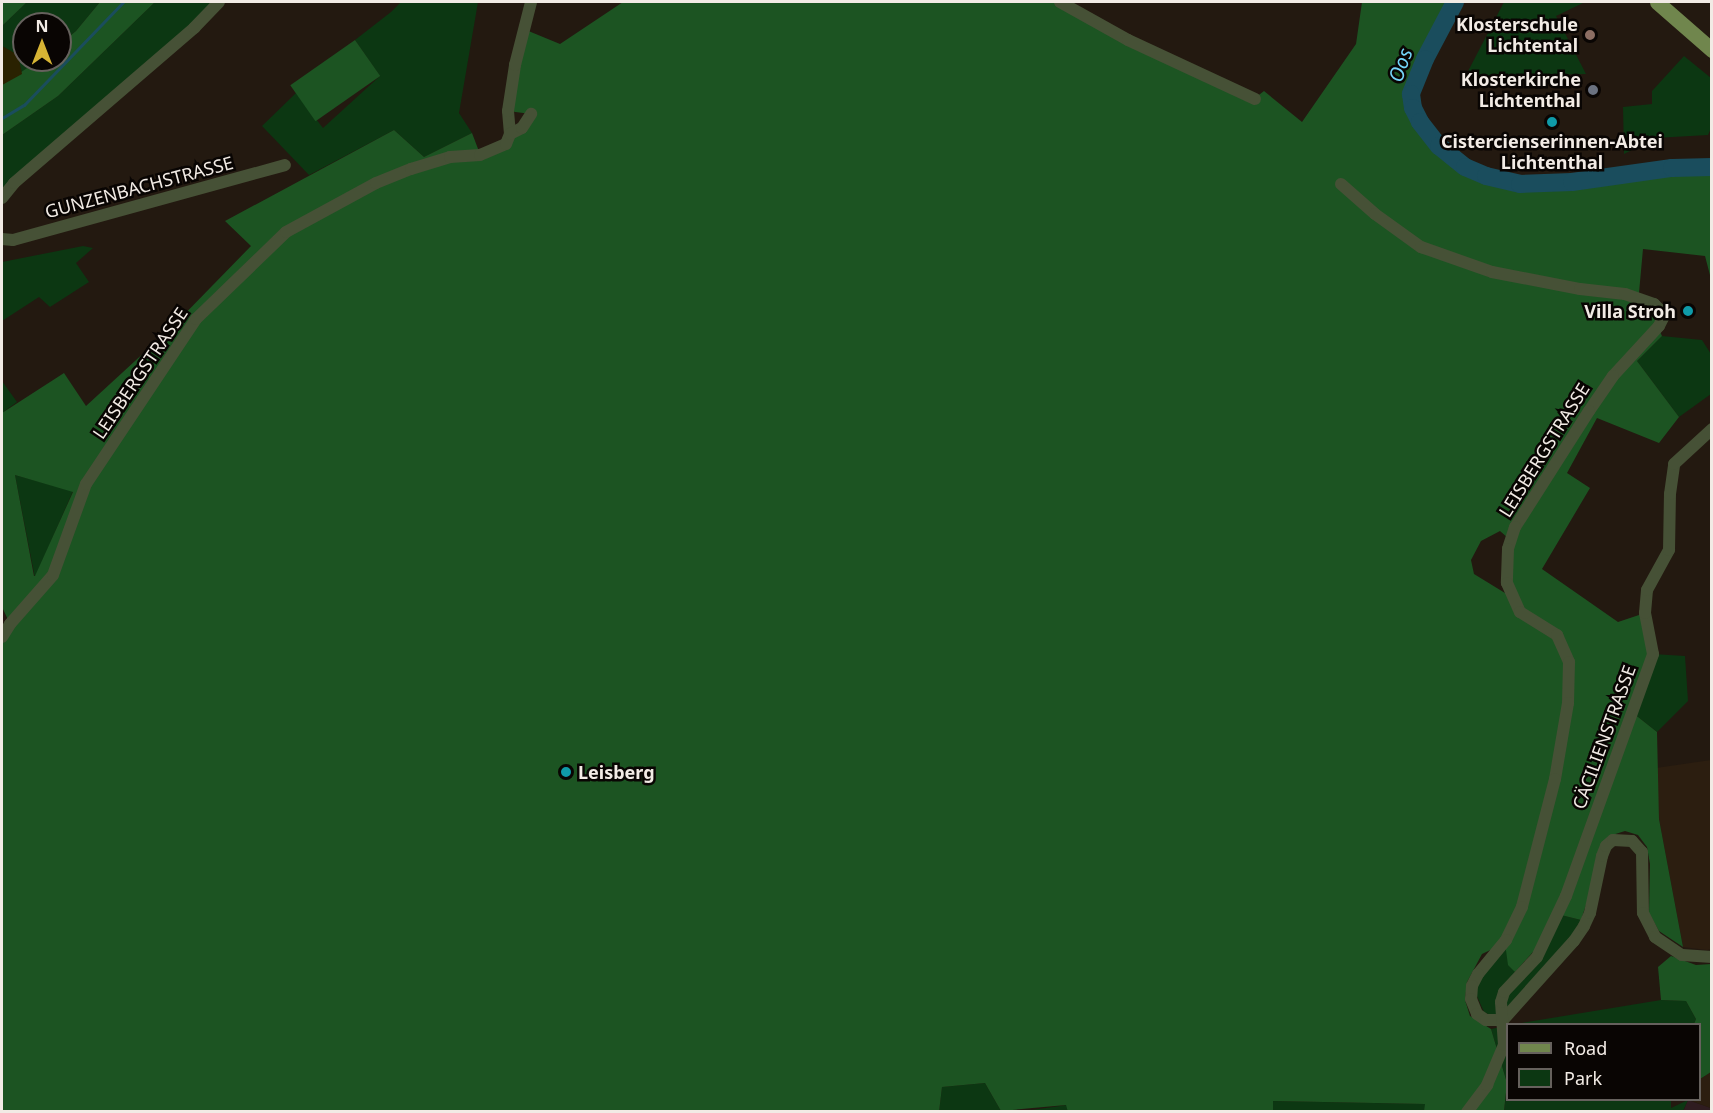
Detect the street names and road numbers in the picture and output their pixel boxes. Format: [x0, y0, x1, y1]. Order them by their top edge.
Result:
street label: GUNZENBACHSTRASSE [43, 151, 235, 223]
street label: LEISBERGSTRASSE [88, 303, 192, 443]
street label: LEISBERGSTRASSE [1494, 379, 1594, 521]
street label: CÄCILIENSTRASSE [1568, 662, 1640, 812]

